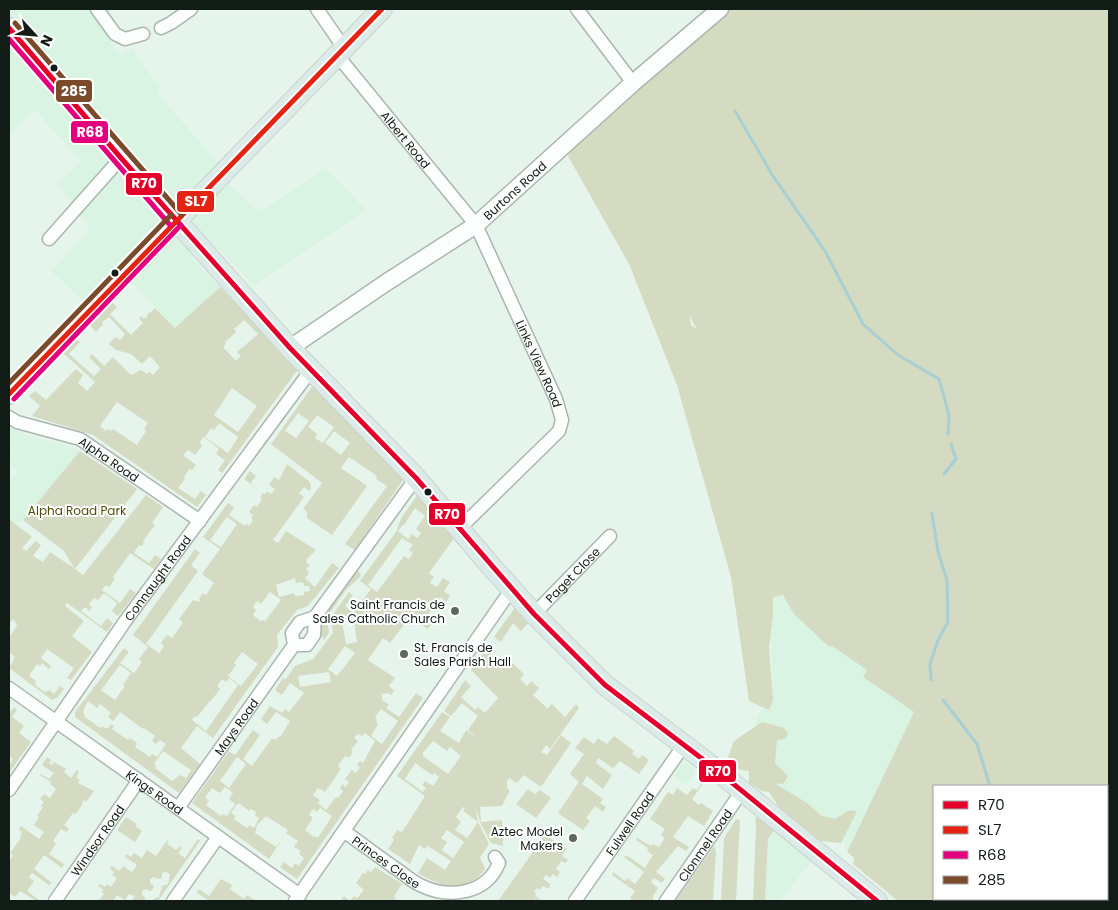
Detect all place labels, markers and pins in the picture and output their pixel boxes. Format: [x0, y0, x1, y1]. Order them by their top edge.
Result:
unlabelled marker [49, 63, 59, 73]
unlabelled marker [110, 268, 120, 278]
unlabelled marker [423, 487, 433, 497]
place label: Saint Francis de Sales Catholic Church [312, 596, 445, 627]
marker: Saint Francis de Sales Catholic Church [449, 605, 461, 617]
place label: St. Francis de Sales Parish Hall [414, 639, 511, 670]
marker: St. Francis de Sales Parish Hall [398, 648, 410, 660]
place label: Aztec Model Makers [491, 823, 563, 854]
marker: Aztec Model Makers [567, 832, 579, 844]

